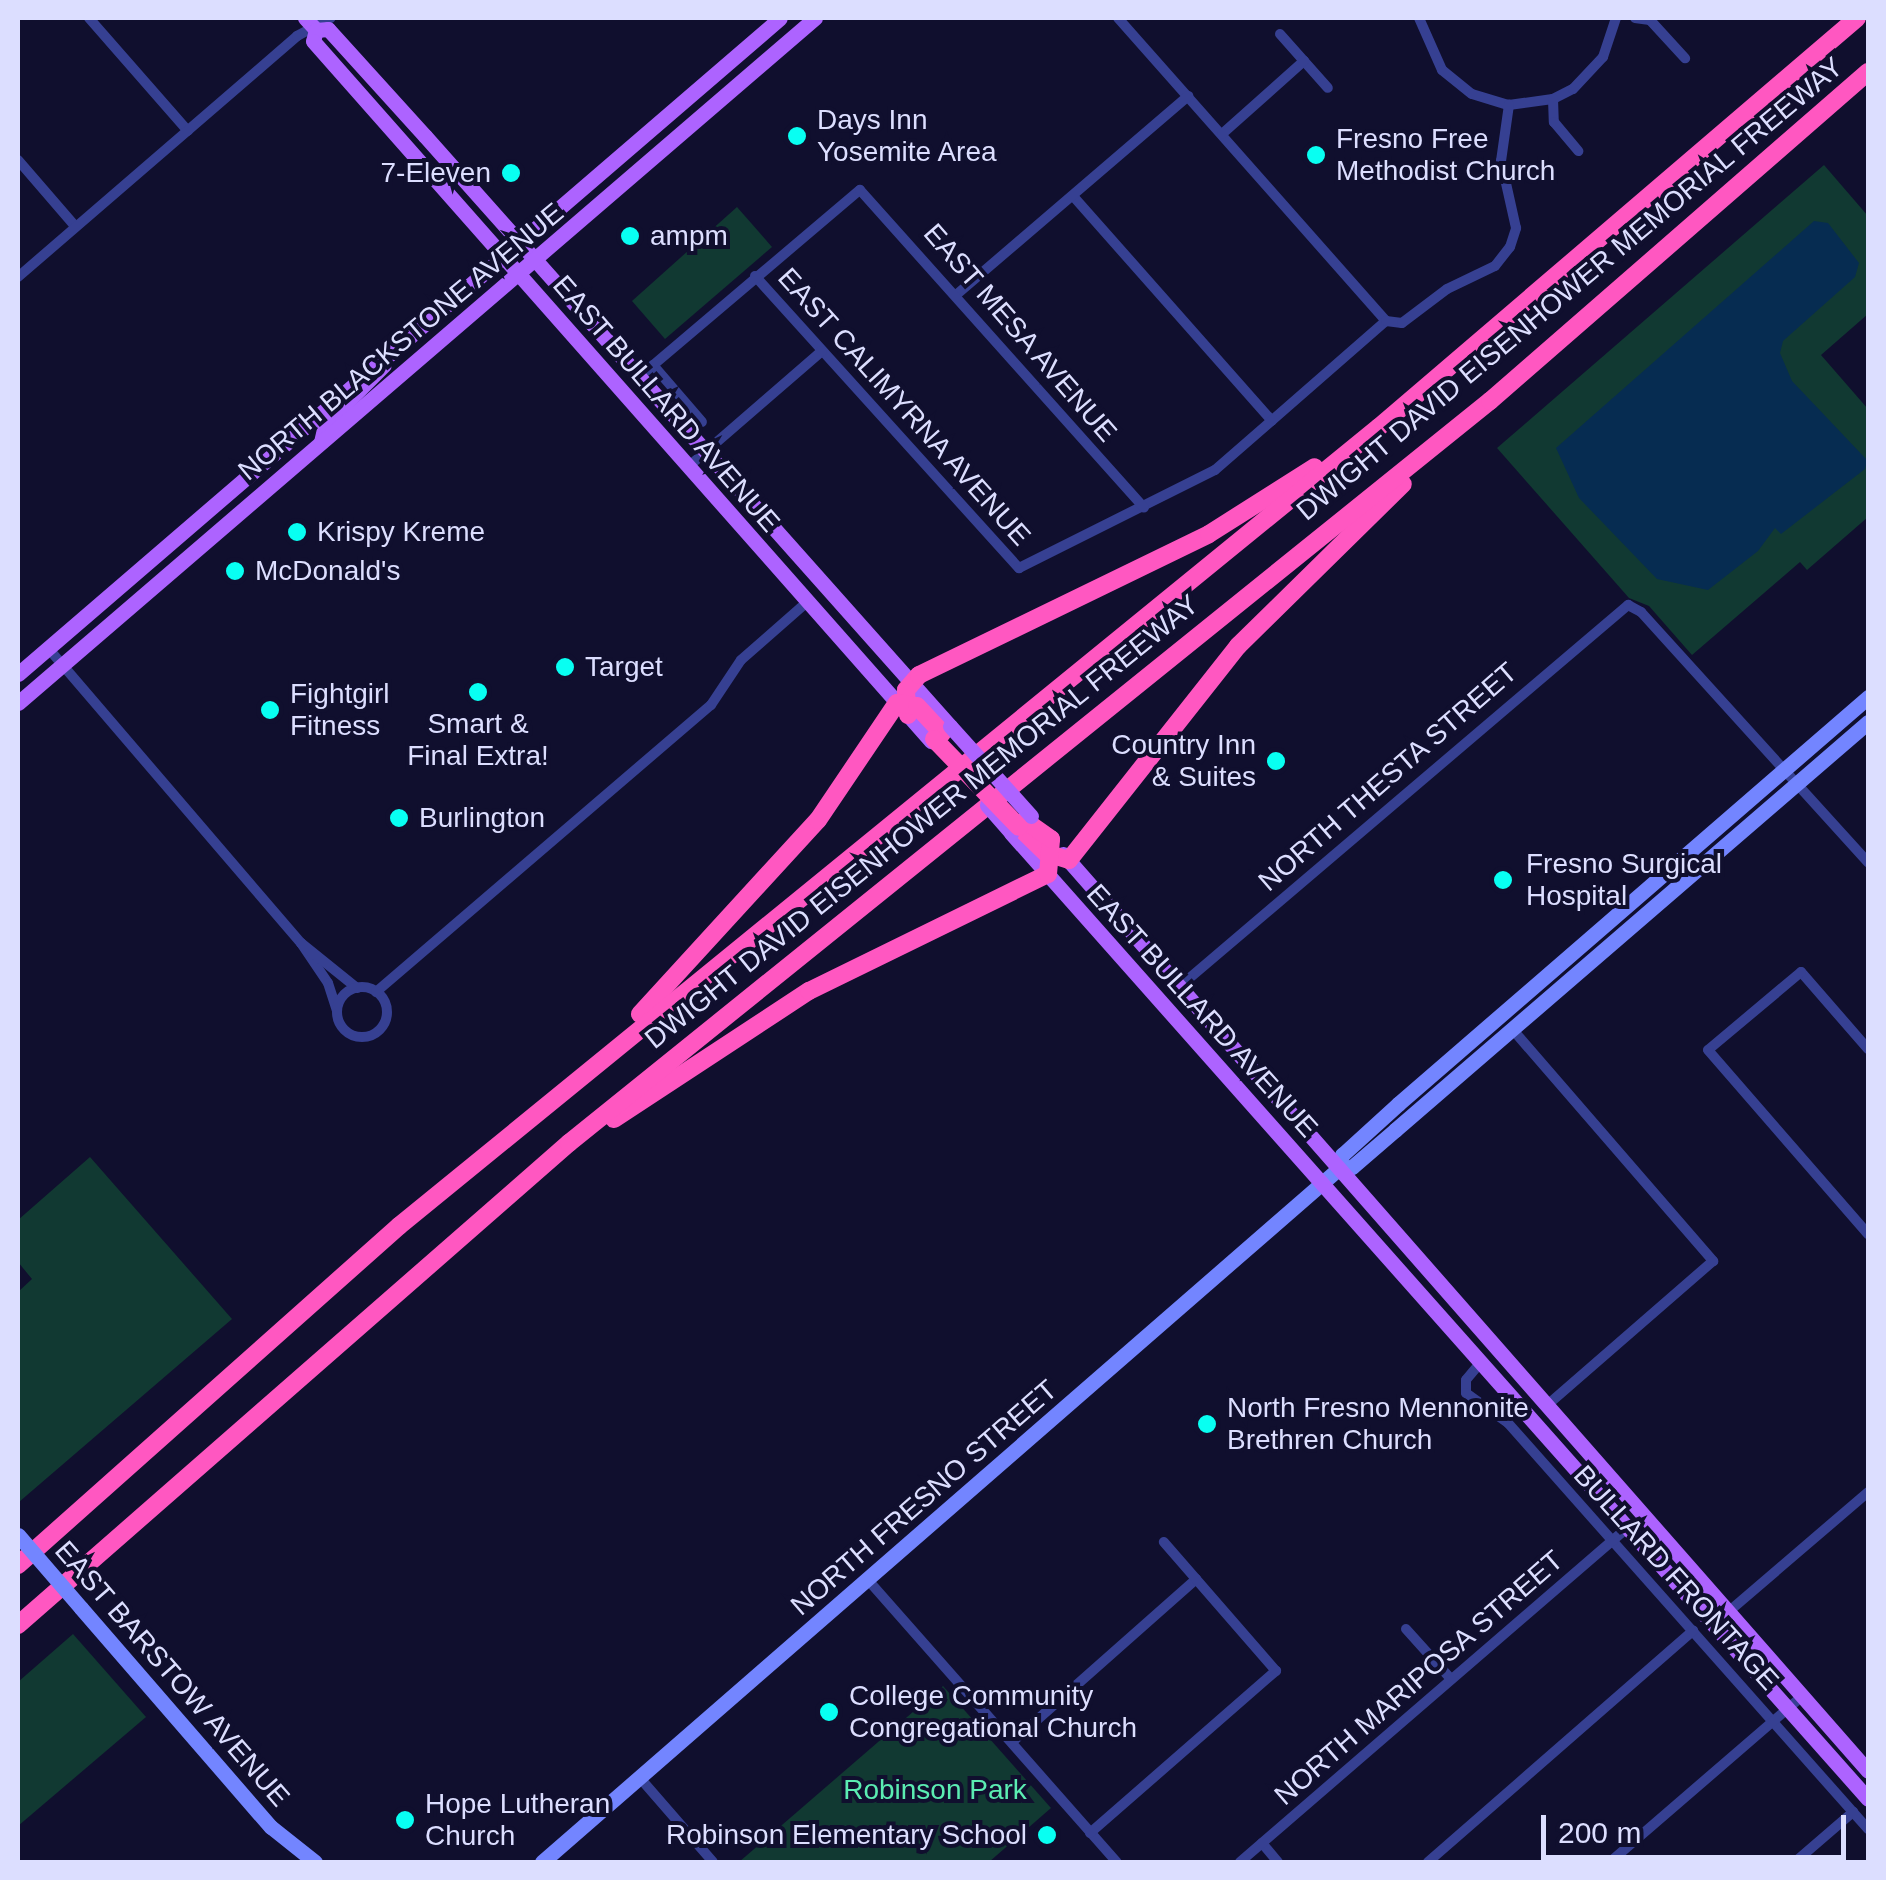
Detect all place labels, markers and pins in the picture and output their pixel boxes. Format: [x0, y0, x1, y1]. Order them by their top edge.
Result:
place label: Days Inn Yosemite Area [817, 103, 998, 169]
place label: Fresno Free Methodist Church [1336, 122, 1555, 188]
marker: Days Inn Yosemite Area [786, 125, 808, 147]
marker: Fresno Free Methodist Church [1305, 144, 1327, 166]
place label: 7-Eleven [380, 156, 491, 190]
marker: 7-Eleven [500, 162, 522, 184]
place label: ampm [650, 219, 728, 253]
marker: ampm [619, 225, 641, 247]
place label: Krispy Kreme [317, 515, 485, 549]
marker: Krispy Kreme [286, 521, 308, 543]
place label: McDonald's [255, 554, 400, 588]
marker: McDonald's [224, 560, 246, 582]
place label: Target [585, 650, 663, 684]
marker: Target [554, 656, 576, 678]
place label: Fightgirl Fitness [290, 677, 390, 743]
marker: Smart & Final Extra! [467, 681, 489, 703]
marker: Fightgirl Fitness [259, 699, 281, 721]
place label: Smart & Final Extra! [407, 707, 549, 773]
place label: Country Inn & Suites [1111, 728, 1256, 794]
marker: Country Inn & Suites [1265, 750, 1287, 772]
place label: Burlington [419, 801, 545, 835]
marker: Burlington [388, 807, 410, 829]
place label: Fresno Surgical Hospital [1526, 847, 1722, 913]
marker: Fresno Surgical Hospital [1490, 867, 1516, 893]
place label: North Fresno Mennonite Brethren Church [1227, 1391, 1529, 1457]
marker: North Fresno Mennonite Brethren Church [1196, 1413, 1218, 1435]
place label: College Community Congregational Church [849, 1679, 1137, 1745]
marker: College Community Congregational Church [818, 1701, 840, 1723]
place label: Hope Lutheran Church [425, 1787, 610, 1853]
marker: Hope Lutheran Church [394, 1809, 416, 1831]
place label: Robinson Elementary School [666, 1818, 1027, 1852]
marker: Robinson Elementary School [1036, 1824, 1058, 1846]

